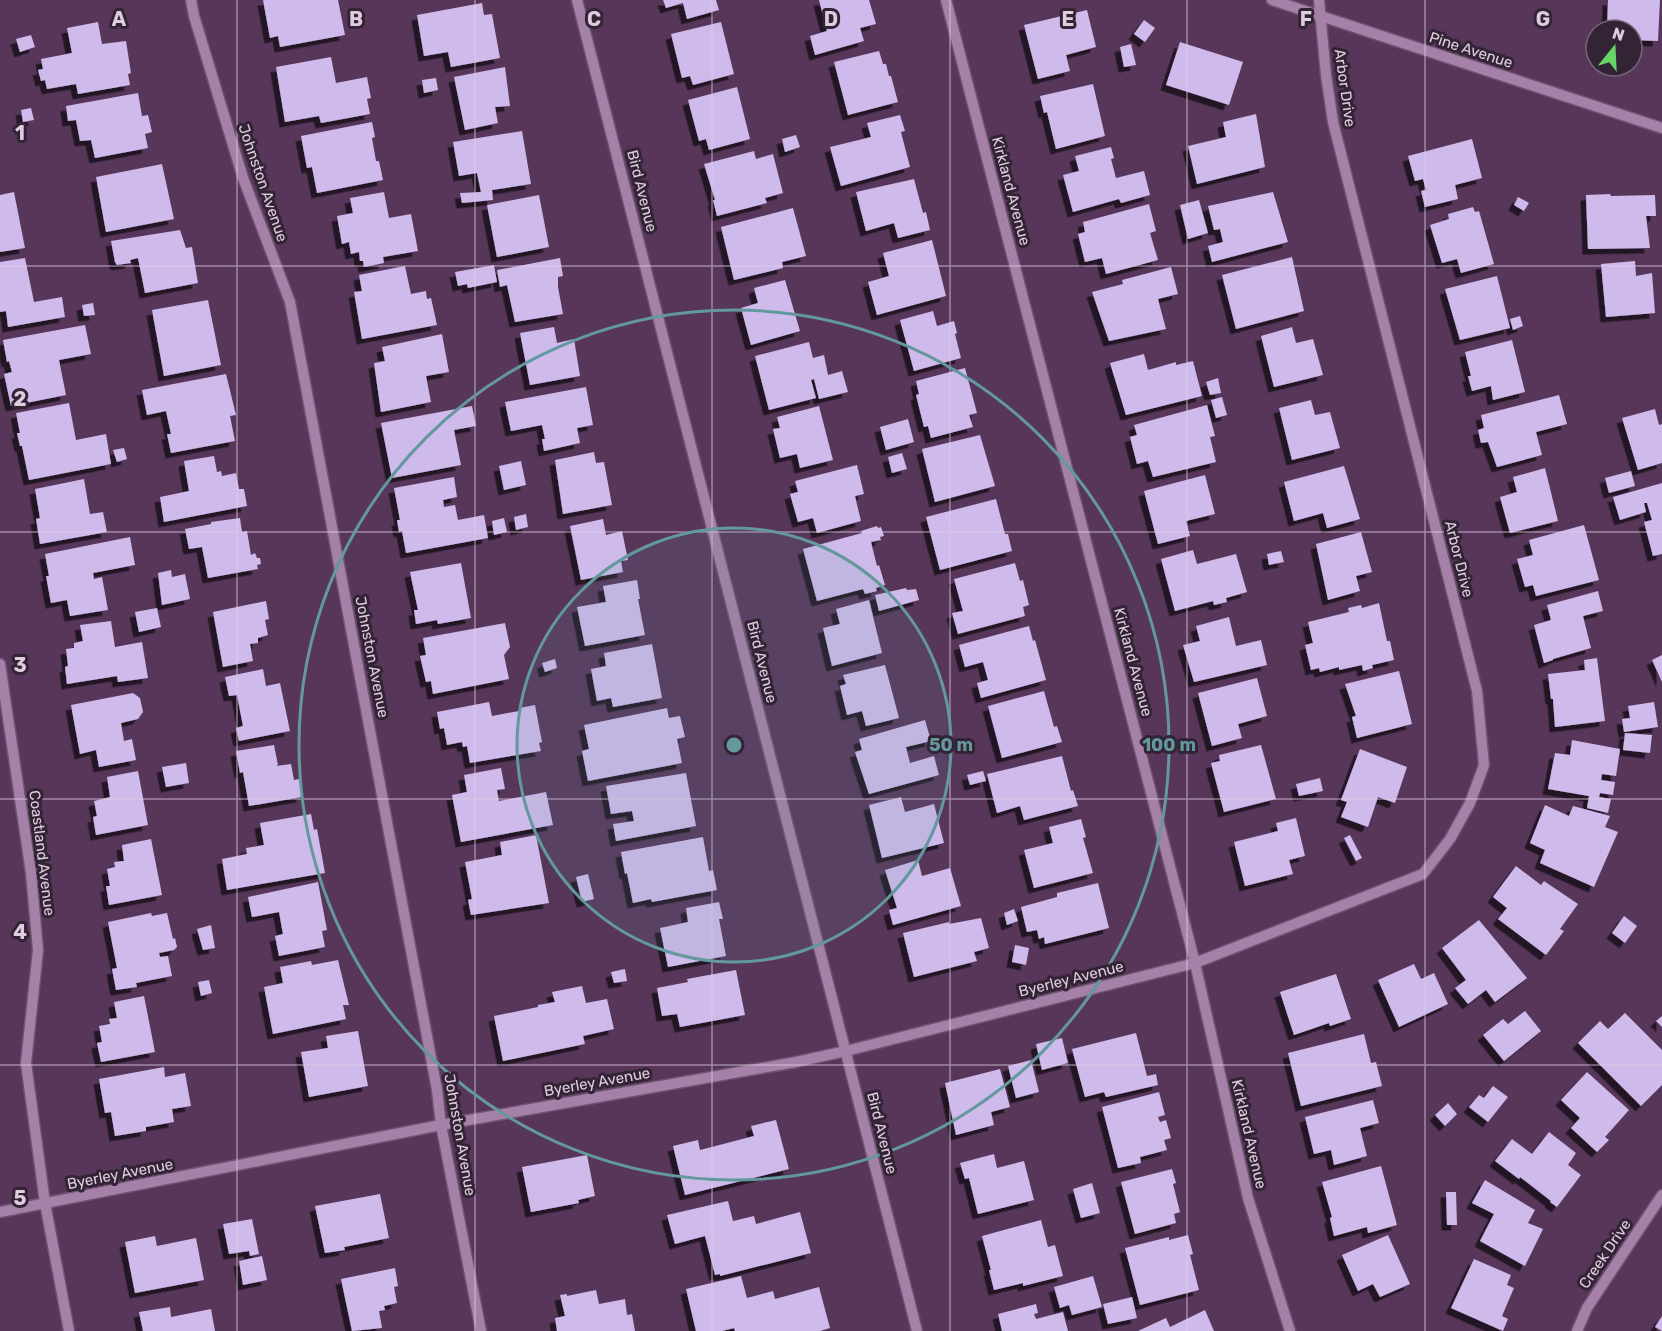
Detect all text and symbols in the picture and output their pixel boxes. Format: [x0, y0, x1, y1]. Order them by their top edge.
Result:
text: A [112, 7, 127, 31]
text: B [349, 7, 363, 31]
text: C [587, 7, 601, 31]
text: D [824, 7, 838, 31]
text: E [1062, 7, 1074, 31]
text: F [1300, 7, 1312, 31]
text: G [1536, 7, 1550, 31]
north arrow [1584, 18, 1644, 78]
text: N [1610, 23, 1627, 45]
street label: Pine Avenue [1427, 28, 1515, 72]
street label: Arbor Drive [1331, 48, 1359, 128]
text: 1 [15, 121, 25, 145]
street label: Johnston Avenue [234, 122, 292, 244]
street label: Kirkland Avenue [988, 135, 1034, 247]
street label: Bird Avenue [623, 148, 661, 234]
text: 2 [14, 387, 27, 411]
street label: Arbor Drive [1441, 519, 1477, 599]
street label: Johnston Avenue [351, 595, 393, 719]
street label: Kirkland Avenue [1110, 606, 1156, 718]
street label: Bird Avenue [743, 619, 781, 705]
text: 3 [13, 653, 27, 677]
text: 50 m [929, 734, 973, 756]
text: 100 m [1142, 734, 1196, 756]
centre of rings [724, 735, 744, 755]
street label: Coastland Avenue [25, 789, 59, 917]
text: 4 [13, 920, 27, 944]
street label: Byerley Avenue [1017, 957, 1125, 1001]
street label: Byerley Avenue [542, 1064, 652, 1100]
street label: Johnston Avenue [440, 1073, 480, 1197]
street label: Kirkland Avenue [1228, 1077, 1270, 1191]
street label: Bird Avenue [863, 1090, 901, 1176]
street label: Byerley Avenue [65, 1155, 175, 1193]
text: 5 [14, 1186, 27, 1210]
street label: Creek Drive [1575, 1216, 1635, 1292]

